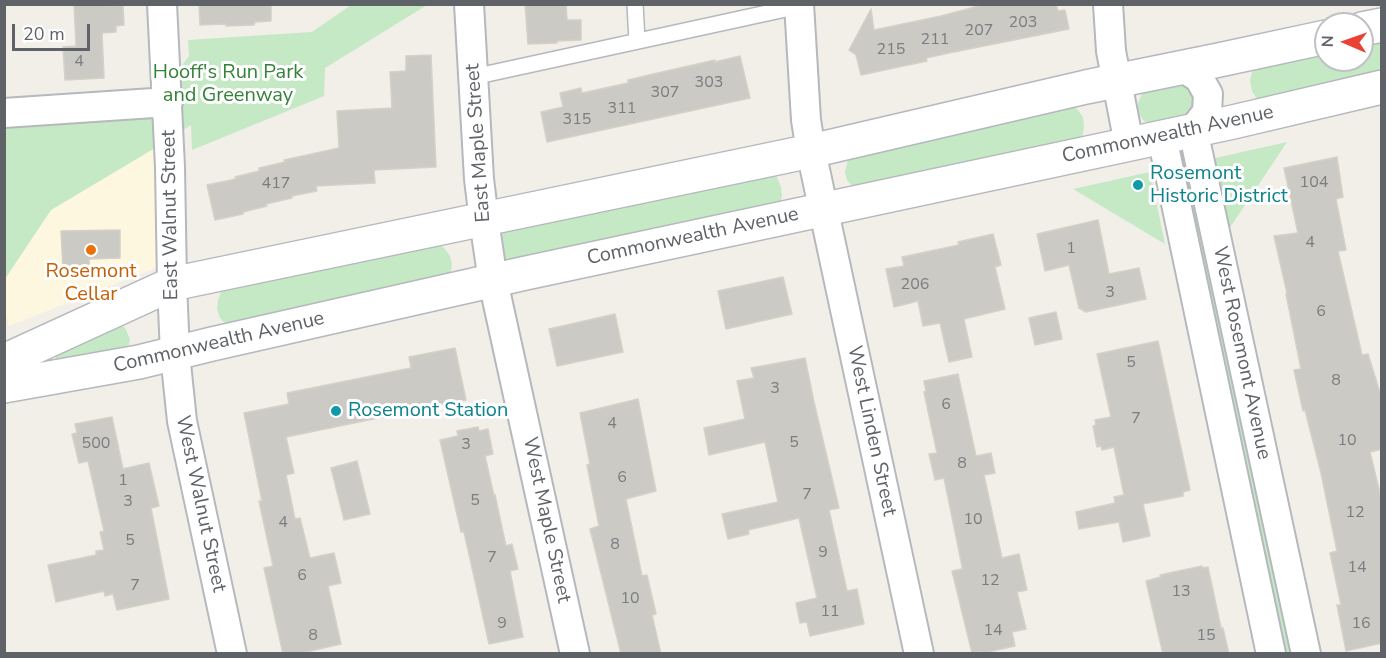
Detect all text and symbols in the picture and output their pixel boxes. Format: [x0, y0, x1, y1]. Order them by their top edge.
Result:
scale bar [15, 12, 93, 50]
north arrow [1314, 12, 1374, 72]
house number: 203 [1009, 13, 1037, 33]
house number: 207 [965, 21, 993, 41]
text: 20 m [23, 22, 65, 46]
house number: 211 [921, 30, 949, 50]
text: N [1317, 35, 1339, 48]
house number: 215 [877, 40, 905, 60]
house number: 4 [74, 52, 84, 72]
park label: Hooff's Run Park and Greenway [153, 61, 303, 108]
street label: East Maple Street [461, 63, 497, 223]
house number: 303 [695, 73, 723, 93]
house number: 307 [651, 83, 679, 103]
house number: 311 [608, 99, 636, 119]
street label: Commonwealth Avenue [1060, 101, 1276, 169]
house number: 315 [563, 110, 591, 130]
street label: East Walnut Street [158, 130, 184, 300]
place label: Rosemont Historic District [1150, 162, 1288, 209]
house number: 104 [1300, 173, 1328, 193]
house number: 417 [262, 174, 290, 194]
marker: Rosemont Historic District [1131, 178, 1145, 192]
street label: Commonwealth Avenue [585, 203, 801, 271]
house number: 4 [1305, 233, 1315, 253]
house number: 1 [1066, 239, 1076, 259]
marker: Rosemont Cellar [84, 243, 98, 257]
street label: West Rosemont Avenue [1207, 244, 1275, 462]
place label: Rosemont Cellar [45, 260, 137, 307]
house number: 206 [901, 275, 929, 295]
house number: 3 [1105, 283, 1115, 303]
house number: 6 [1316, 302, 1326, 322]
street label: Commonwealth Avenue [111, 307, 327, 379]
street label: West Linden Street [841, 344, 901, 518]
house number: 5 [1126, 353, 1136, 373]
house number: 8 [1331, 371, 1341, 391]
house number: 3 [770, 379, 780, 399]
house number: 6 [941, 395, 951, 415]
place label: Rosemont Station [348, 399, 508, 423]
marker: Rosemont Station [329, 404, 343, 418]
house number: 7 [1131, 409, 1141, 429]
street label: West Walnut Street [170, 414, 230, 594]
house number: 4 [607, 414, 617, 434]
house number: 10 [1337, 431, 1357, 451]
house number: 5 [789, 433, 799, 453]
house number: 500 [82, 434, 110, 454]
house number: 3 [461, 435, 471, 455]
street label: West Maple Street [517, 435, 575, 605]
house number: 8 [957, 454, 967, 474]
house number: 6 [617, 468, 627, 488]
house number: 1 [118, 471, 128, 491]
house number: 7 [802, 485, 812, 505]
house number: 5 [470, 491, 480, 511]
house number: 3 [123, 492, 133, 512]
house number: 12 [1345, 503, 1365, 523]
house number: 10 [963, 510, 983, 530]
house number: 4 [278, 513, 288, 533]
house number: 5 [125, 531, 135, 551]
house number: 8 [610, 535, 620, 555]
house number: 9 [818, 543, 828, 563]
house number: 7 [487, 548, 497, 568]
house number: 14 [1347, 558, 1367, 578]
house number: 6 [297, 566, 307, 586]
house number: 12 [980, 571, 1000, 591]
house number: 7 [130, 576, 140, 596]
house number: 13 [1171, 582, 1191, 602]
house number: 10 [620, 589, 640, 609]
house number: 11 [820, 602, 840, 622]
house number: 9 [497, 614, 507, 634]
house number: 16 [1351, 614, 1371, 634]
house number: 14 [983, 621, 1003, 641]
house number: 8 [308, 626, 318, 646]
house number: 15 [1196, 626, 1216, 646]

